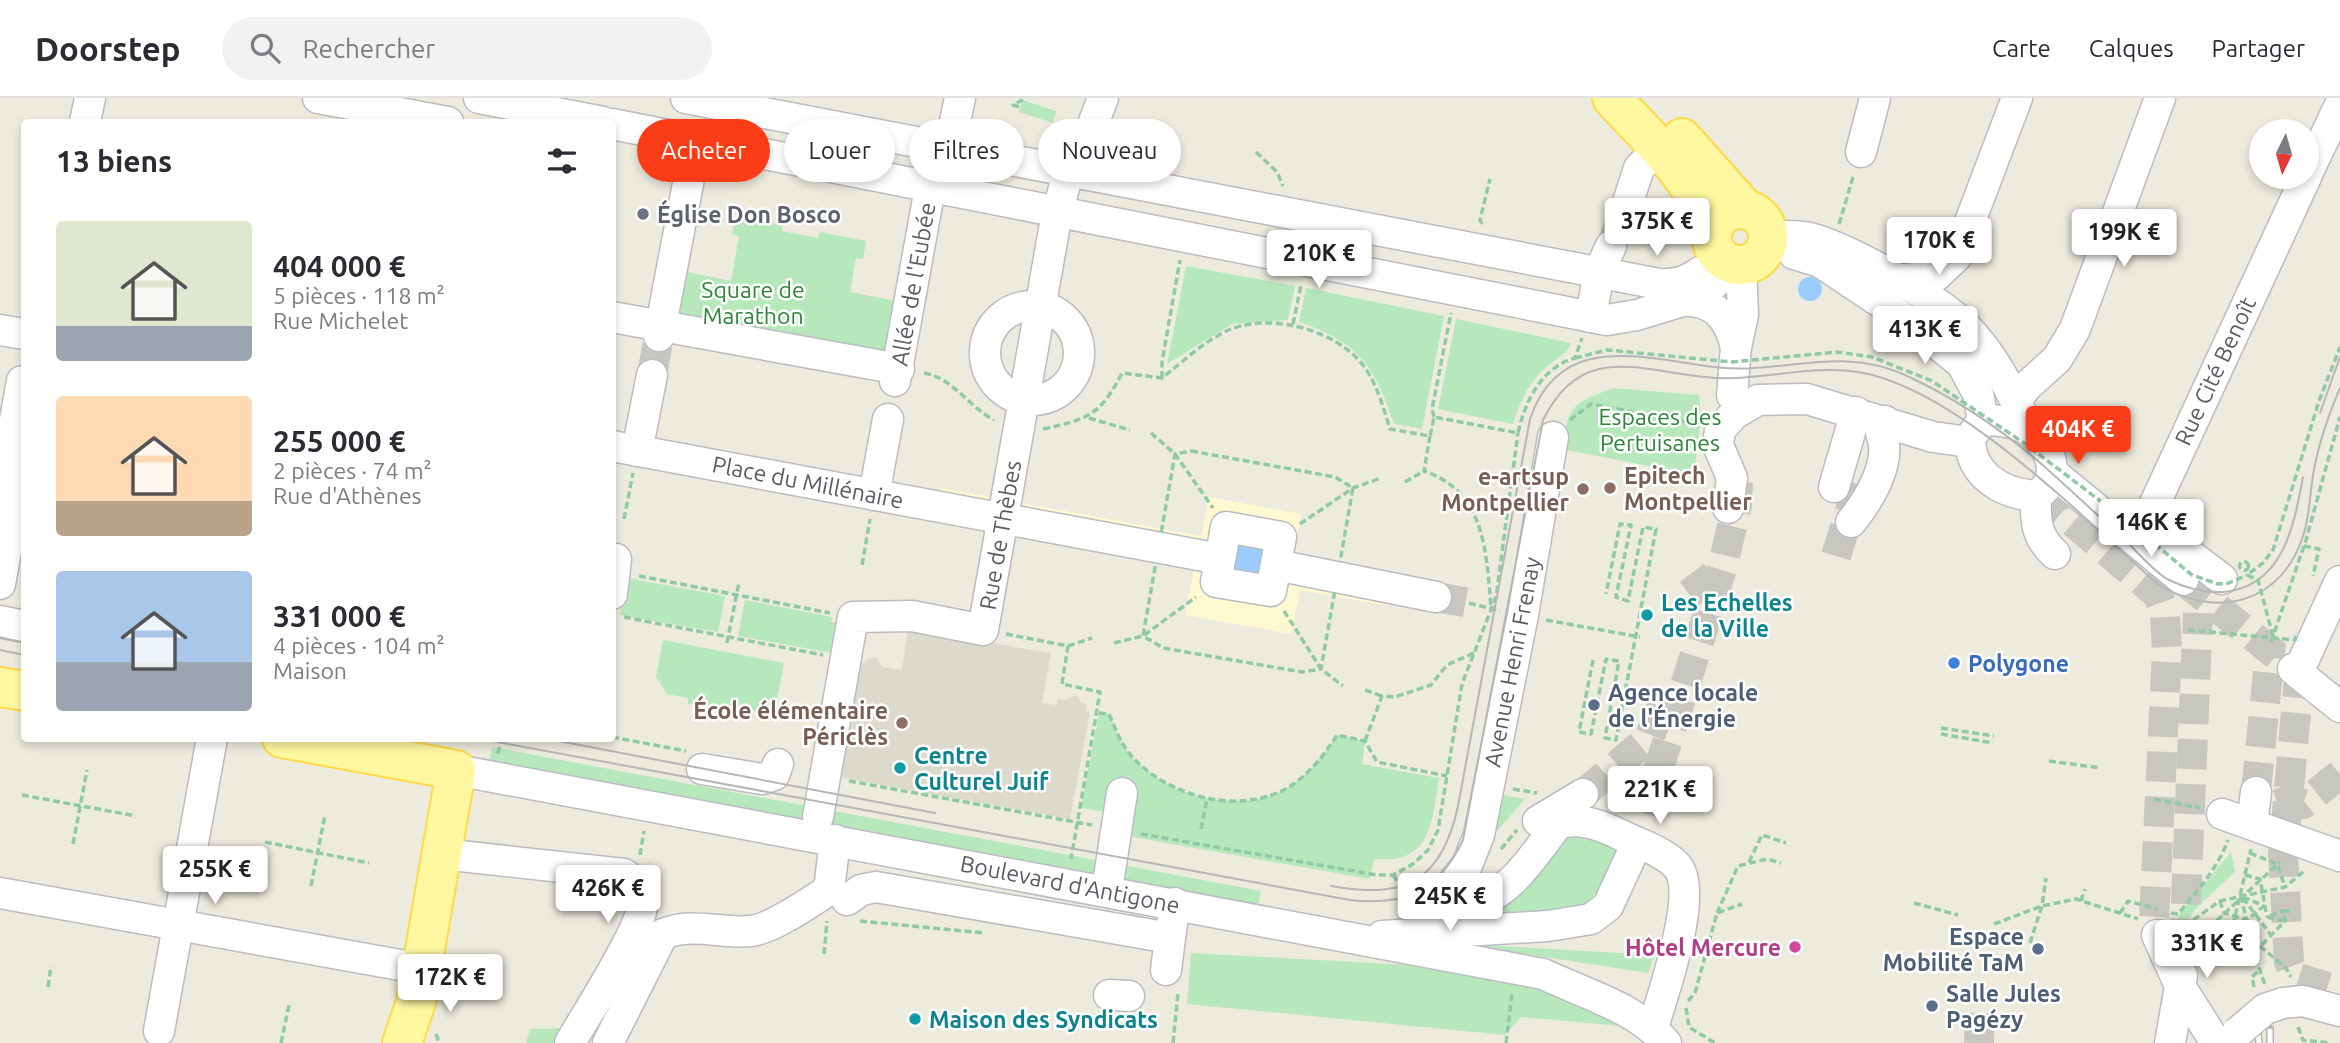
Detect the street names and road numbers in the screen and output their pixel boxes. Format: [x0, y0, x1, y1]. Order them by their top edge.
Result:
street label: Allée de l'Eubée [886, 200, 940, 368]
street label: Rue Cité Benoît [2170, 293, 2260, 449]
street label: Place du Millénaire [710, 451, 906, 513]
street label: Rue de Thèbes [975, 458, 1025, 612]
street label: Avenue Henri Frenay [1479, 555, 1545, 769]
street label: Boulevard d'Antigone [958, 850, 1182, 918]

